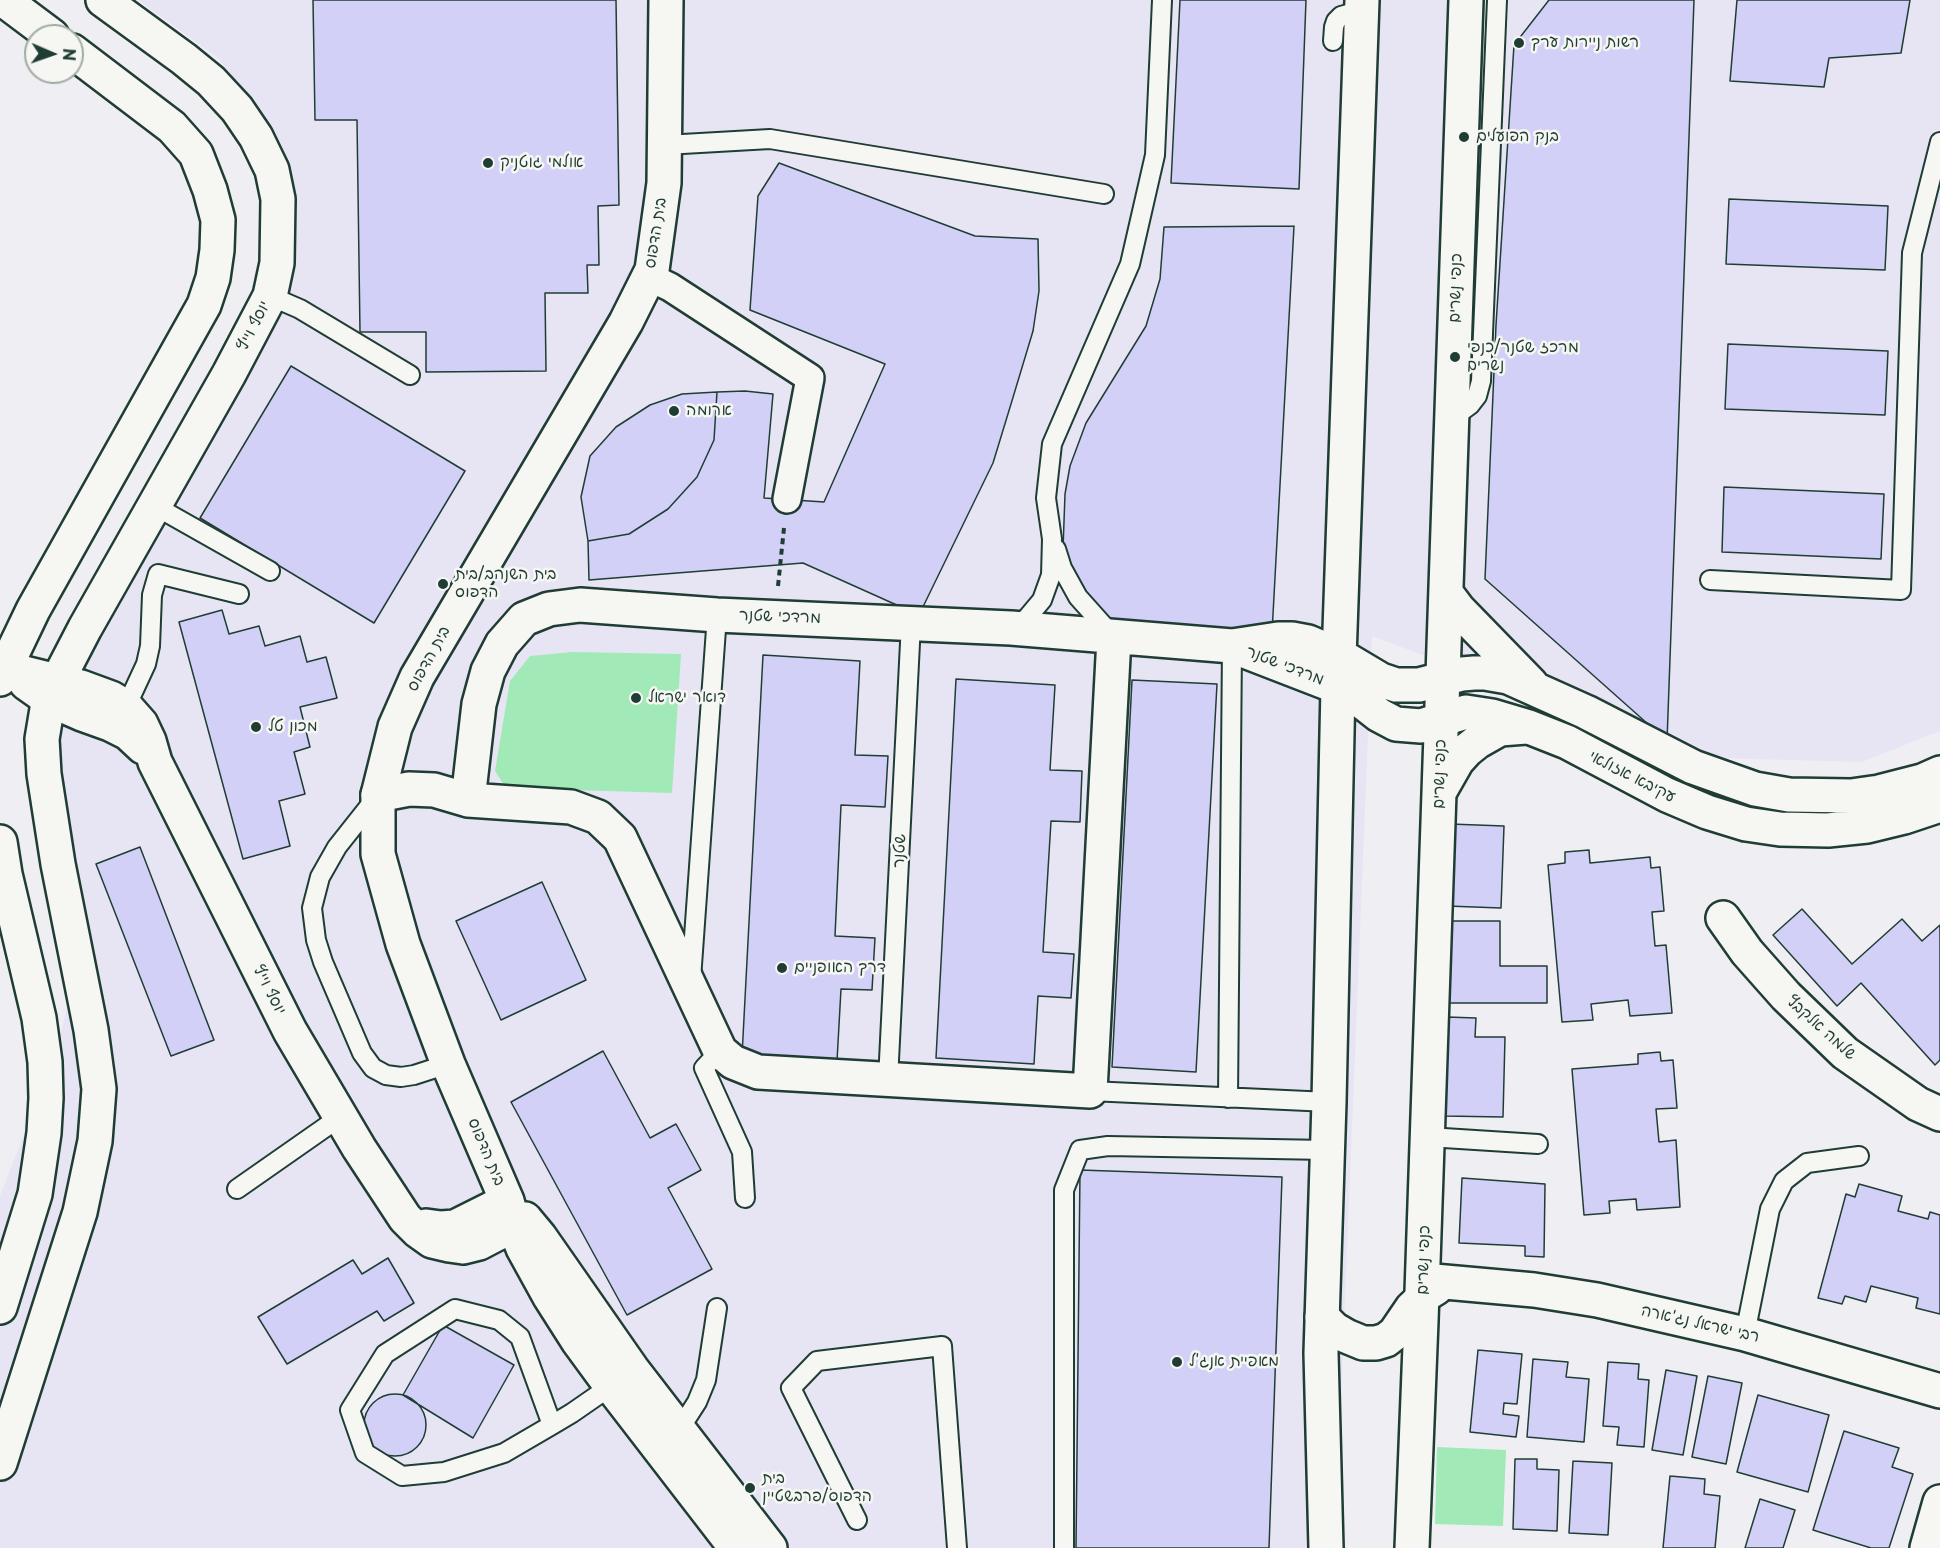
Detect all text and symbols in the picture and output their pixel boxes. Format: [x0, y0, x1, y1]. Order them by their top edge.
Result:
north arrow [24, 24, 84, 84]
place label: רשות ניירות ערך [1531, 33, 1639, 53]
marker: רשות ניירות ערך [1512, 36, 1526, 50]
text: N [58, 48, 82, 61]
place label: בנק הפועלים [1476, 127, 1559, 147]
marker: בנק הפועלים [1457, 130, 1471, 144]
place label: אולמי גוטניק [500, 153, 583, 173]
marker: אולמי גוטניק [481, 156, 495, 170]
street label: בית הדפוס [641, 196, 671, 270]
street label: כנפי נשרים [1445, 253, 1467, 323]
street label: יוסף וייץ [233, 298, 275, 354]
place label: מרכז שטנר/כנפי נשרים [1467, 338, 1579, 376]
marker: מרכז שטנר/כנפי נשרים [1448, 350, 1462, 364]
place label: ארומה [686, 401, 732, 421]
marker: ארומה [667, 404, 681, 418]
place label: בית השנהב/בית הדפוס [455, 565, 556, 603]
marker: בית השנהב/בית הדפוס [436, 577, 450, 591]
street label: מרדכי שטנר [739, 606, 821, 628]
street label: בית הדפוס [403, 623, 455, 695]
street label: מרדכי שטנר [1243, 642, 1327, 690]
place label: דואר ישראל [648, 688, 726, 708]
marker: דואר ישראל [629, 691, 643, 705]
place label: מכון טל [268, 717, 318, 737]
marker: מכון טל [249, 720, 263, 734]
street label: כנפי נשרים [1429, 739, 1451, 809]
street label: עקיבא אזולאי [1585, 747, 1679, 807]
street label: שטנר [890, 834, 910, 868]
place label: דרך האופניים [794, 958, 886, 978]
marker: דרך האופניים [775, 961, 789, 975]
street label: יוסף וייץ [248, 962, 290, 1018]
street label: שלמה אלקבץ [1782, 992, 1860, 1064]
street label: בית הדפוס [463, 1115, 509, 1189]
street label: כנפי נשרים [1413, 1225, 1435, 1295]
street label: רבי ישראל נג'ארה [1639, 1301, 1761, 1347]
place label: מאפיית אנג'ל [1189, 1352, 1279, 1372]
marker: מאפיית אנג'ל [1170, 1355, 1184, 1369]
place label: בית הדפוס/פרבשטיין [762, 1469, 872, 1507]
marker: בית הדפוס/פרבשטיין [743, 1481, 757, 1495]

